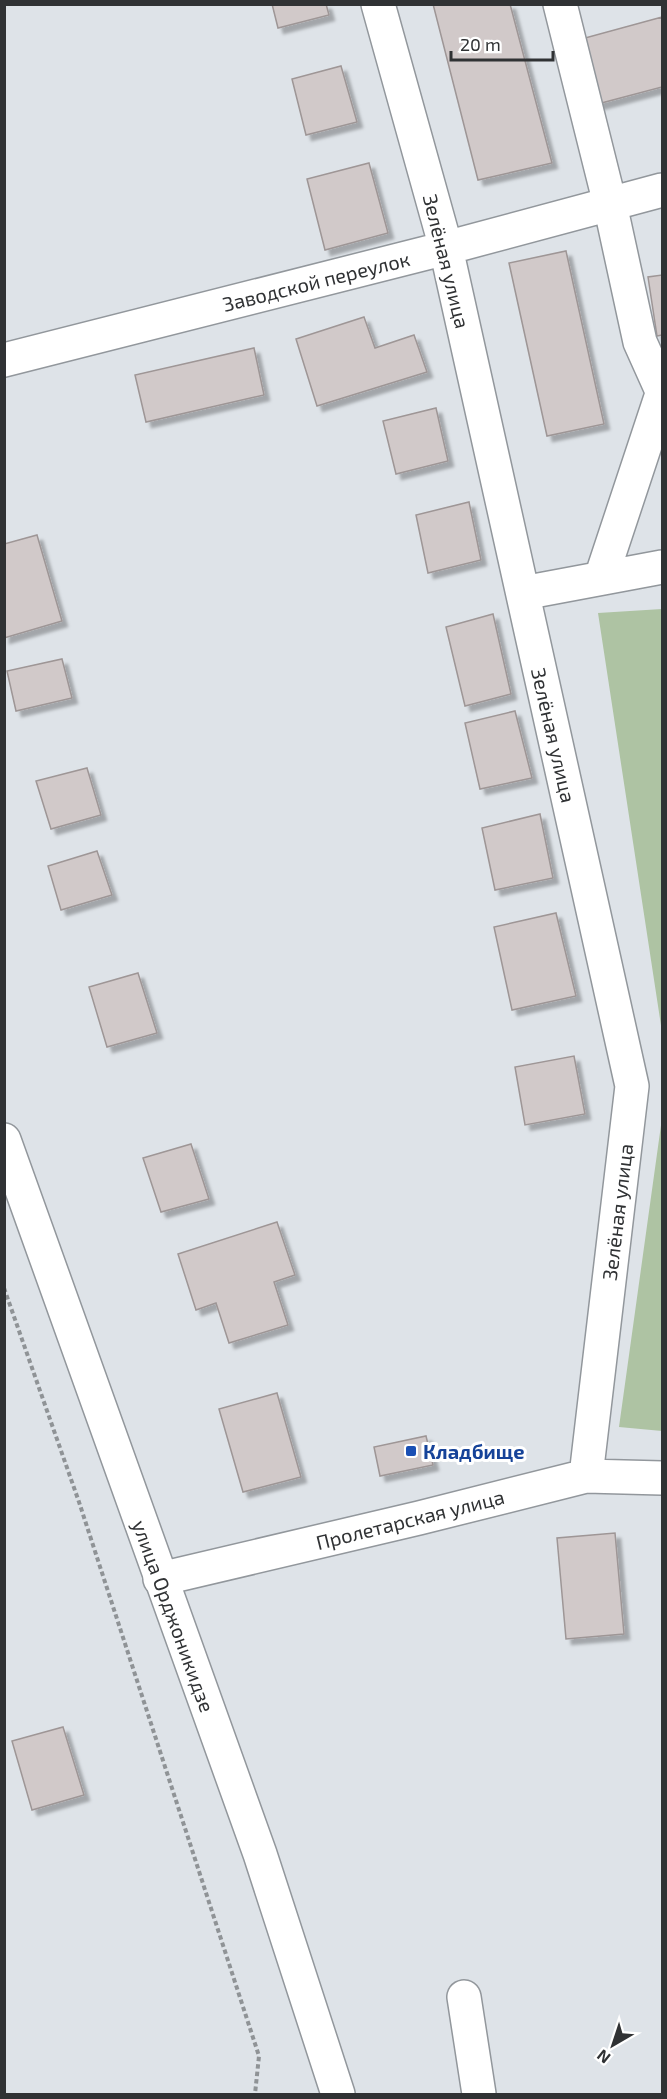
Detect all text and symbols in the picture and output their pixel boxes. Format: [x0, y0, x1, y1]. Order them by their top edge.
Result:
scale bar [451, 24, 553, 62]
text: 20 m [460, 33, 501, 55]
street label: Зелёная улица [418, 191, 475, 331]
street label: Заводской переулок [220, 246, 413, 317]
street label: Зелёная улица [526, 665, 581, 805]
street label: Зелёная улица [597, 1142, 638, 1282]
place label: Кладбище [423, 1439, 524, 1463]
marker: Кладбище [404, 1444, 418, 1458]
street label: Пролетарская улица [313, 1484, 507, 1555]
street label: улица Орджоникидзе [127, 1517, 220, 1716]
north arrow [583, 2015, 643, 2075]
text: N [593, 2046, 614, 2068]

